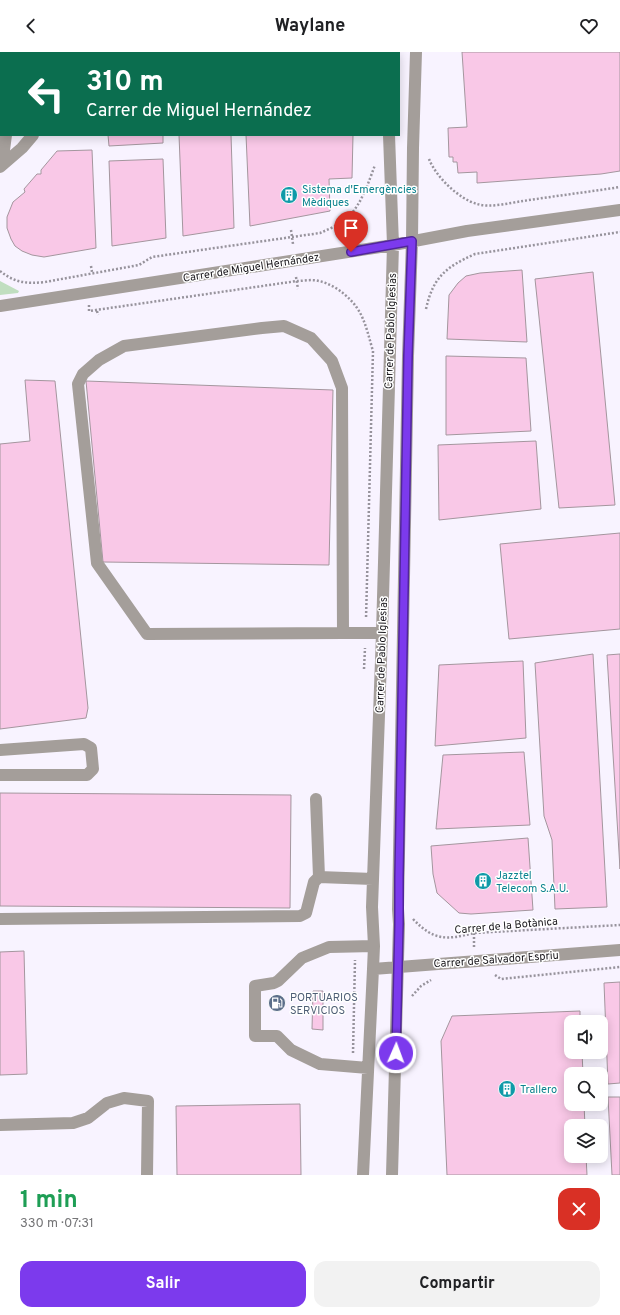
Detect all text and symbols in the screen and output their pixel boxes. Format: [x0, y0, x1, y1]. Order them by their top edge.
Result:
icon: back [20, 15, 42, 37]
text: Waylane [275, 15, 345, 38]
icon: heart [578, 15, 600, 37]
text: 310 m [86, 65, 164, 101]
icon: left [20, 68, 72, 120]
text: Carrer de Miguel Hernández [86, 100, 312, 123]
place label: Sistema d'Emergències Mèdiques [302, 183, 417, 210]
building icon: Sistema d'Emergències Mèdiques [279, 185, 299, 205]
pin [334, 211, 368, 252]
icon: arrive [340, 217, 362, 239]
street label: Carrer de Miguel Hernández [182, 250, 320, 286]
street label: Carrer de Pablo Iglesias [382, 273, 400, 389]
street label: Carrer de Pablo Iglesias [373, 597, 391, 713]
place label: Jazztel Telecom S.A.U. [496, 869, 568, 896]
building icon: Jazztel Telecom S.A.U. [473, 871, 493, 891]
street label: Carrer de la Botànica [454, 914, 559, 937]
street label: Carrer de Salvador Espriu [433, 949, 559, 971]
place label: PORTUARIOS SERVICIOS [290, 991, 358, 1018]
fuel station icon: PORTUARIOS SERVICIOS [267, 993, 287, 1013]
map controls [564, 1015, 608, 1163]
button: sound [564, 1015, 608, 1059]
position arrow [375, 1032, 417, 1074]
button: search [564, 1067, 608, 1111]
building icon: Trallero [497, 1079, 517, 1099]
place label: Trallero [520, 1083, 557, 1097]
button: layers [564, 1119, 608, 1163]
text: 1 min [20, 1186, 78, 1216]
button: close [558, 1188, 600, 1230]
text: 330 m · 07:31 [20, 1216, 94, 1232]
button: Salir [20, 1261, 306, 1307]
button: Compartir [314, 1261, 600, 1307]

